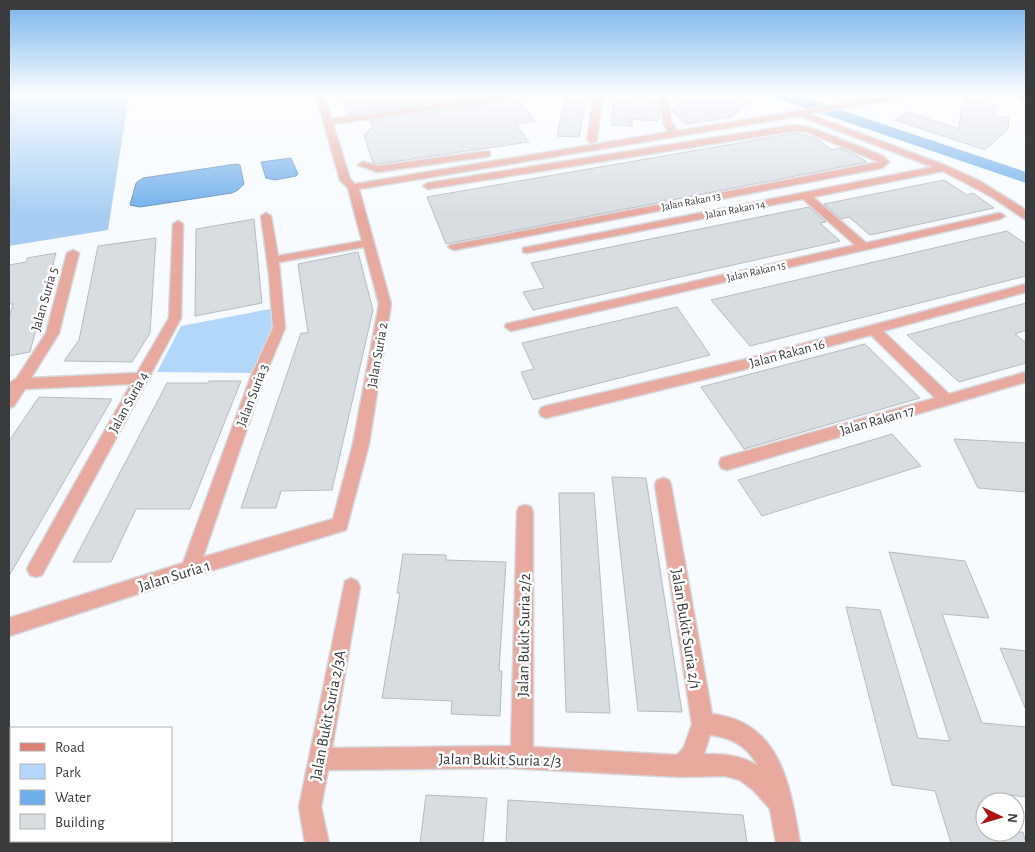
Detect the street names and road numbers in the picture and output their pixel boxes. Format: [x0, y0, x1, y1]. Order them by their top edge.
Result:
street label: Jalan Rakan 13 [661, 190, 722, 213]
street label: Jalan Rakan 14 [704, 198, 766, 221]
street label: Jalan Rakan 15 [726, 259, 787, 284]
street label: Jalan Suria 5 [29, 265, 61, 333]
street label: Jalan Suria 2 [365, 321, 391, 389]
street label: Jalan Rakan 16 [748, 337, 826, 371]
street label: Jalan Suria 3 [235, 362, 271, 429]
street label: Jalan Suria 4 [107, 370, 151, 435]
street label: Jalan Rakan 17 [839, 404, 916, 438]
street label: Jalan Suria 1 [136, 557, 212, 594]
street label: Jalan Bukit Suria 2/1 [669, 568, 703, 691]
street label: Jalan Bukit Suria 2/2 [515, 573, 533, 697]
street label: Jalan Bukit Suria 2/3A [308, 649, 348, 782]
street label: Jalan Bukit Suria 2/3 [438, 751, 562, 769]

